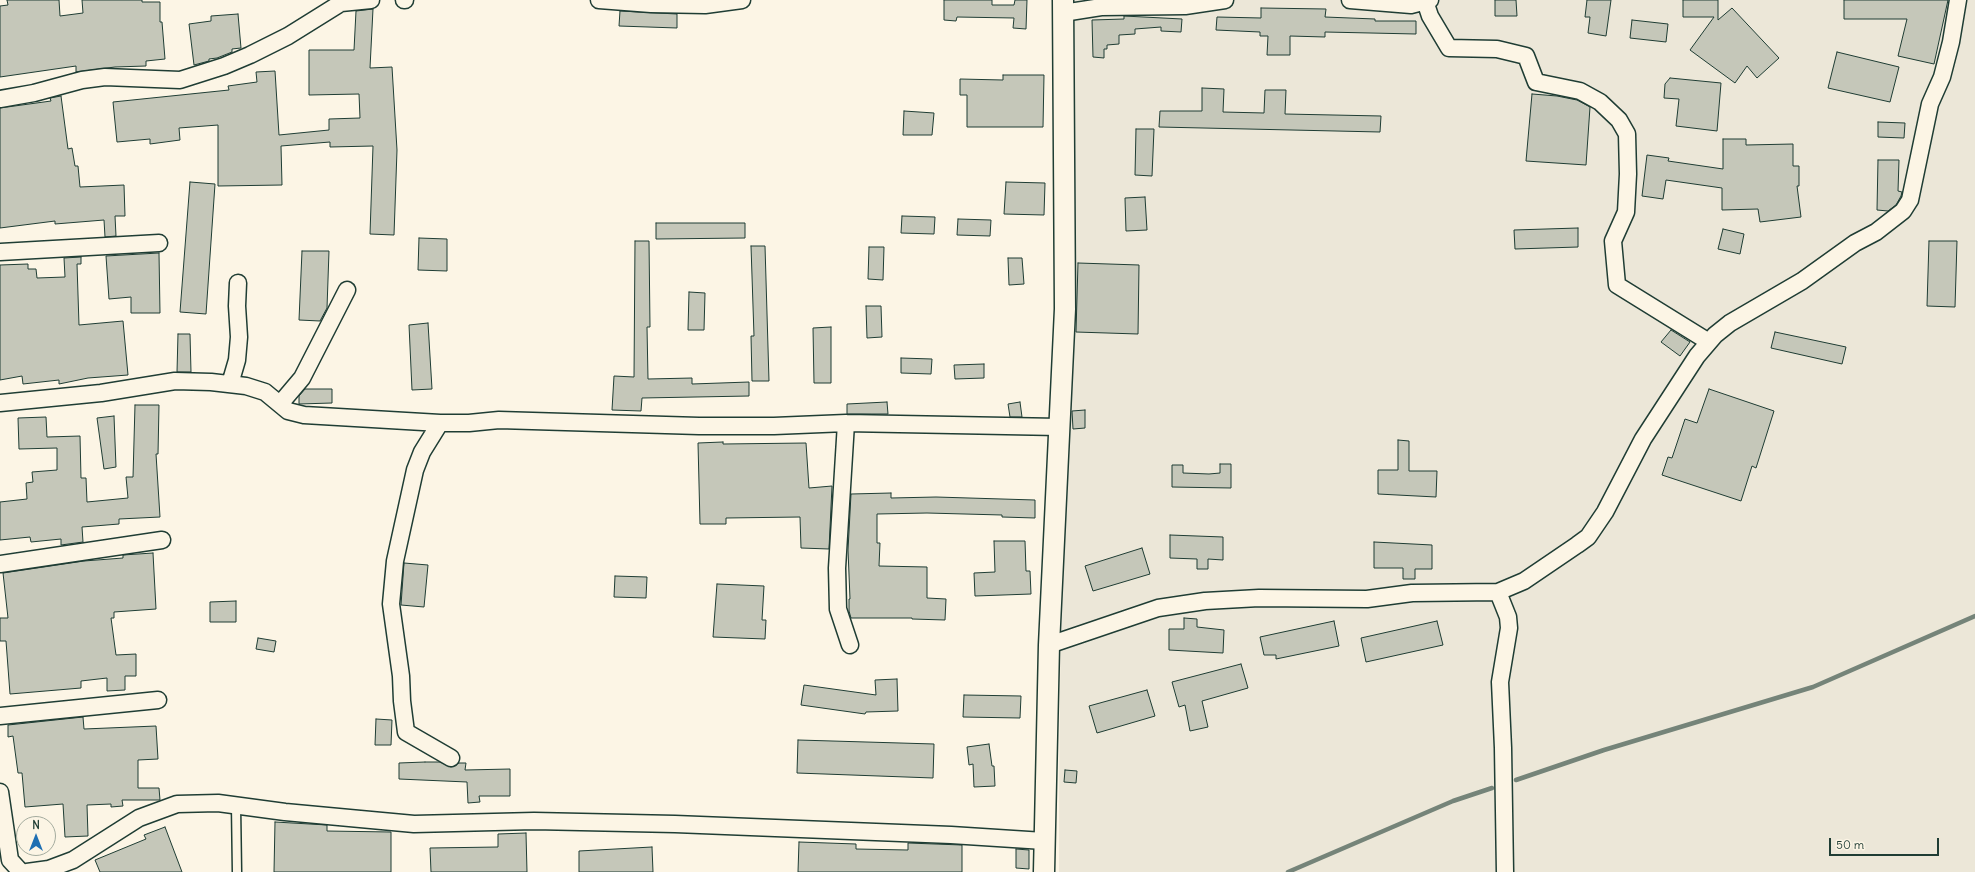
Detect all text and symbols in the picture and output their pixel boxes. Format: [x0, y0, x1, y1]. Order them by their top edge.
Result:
north arrow [16, 816, 56, 856]
text: N [32, 818, 40, 832]
scale bar [1831, 830, 1941, 856]
text: 50 m [1836, 837, 1864, 852]

